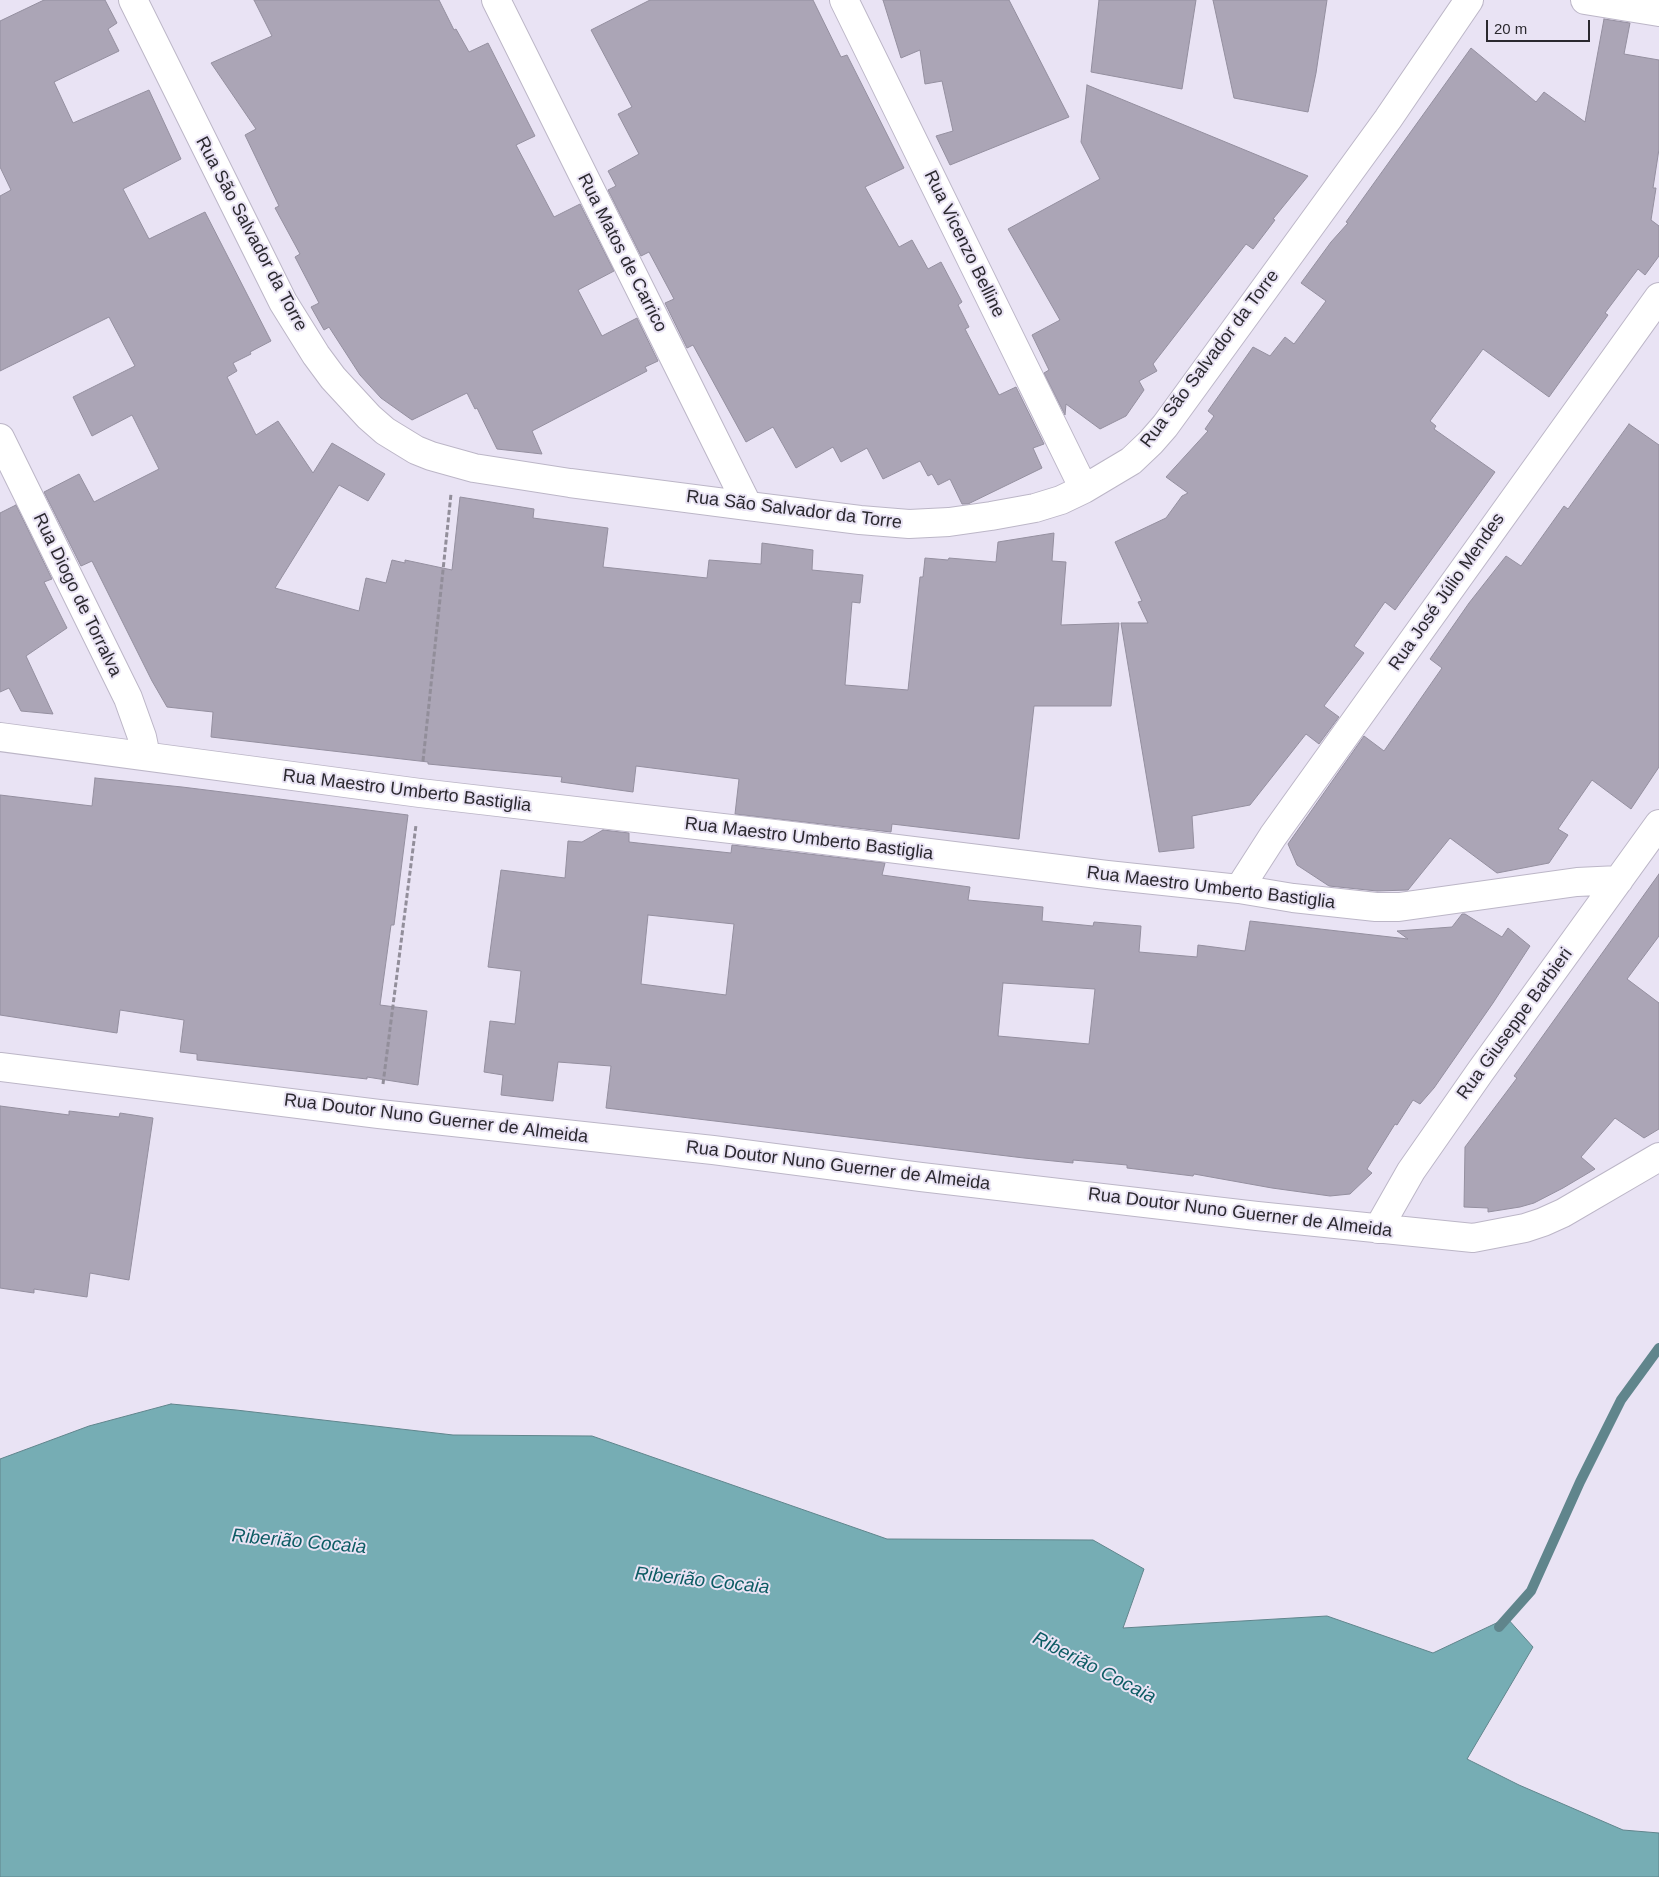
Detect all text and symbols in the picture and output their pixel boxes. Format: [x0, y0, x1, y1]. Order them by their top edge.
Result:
scale bar [1489, 10, 1593, 42]
text: 20 m [1494, 20, 1527, 37]
street label: Rua São Salvador da Torre [190, 133, 312, 335]
street label: Rua Vicenzo Belline [919, 167, 1009, 321]
street label: Rua Matos de Carrico [573, 170, 671, 336]
street label: Rua São Salvador da Torre [1136, 266, 1284, 452]
street label: Rua São Salvador da Torre [685, 486, 903, 534]
street label: Rua José Júlio Mendes [1384, 509, 1510, 675]
street label: Rua Diogo de Torralva [28, 510, 126, 680]
street label: Rua Maestro Umberto Bastiglia [282, 765, 532, 817]
street label: Rua Maestro Umberto Bastiglia [684, 813, 934, 865]
street label: Rua Maestro Umberto Bastiglia [1086, 862, 1336, 914]
street label: Rua Giuseppe Barbieri [1453, 944, 1577, 1104]
street label: Rua Doutor Nuno Guerner de Almeida [283, 1090, 589, 1148]
street label: Rua Doutor Nuno Guerner de Almeida [685, 1137, 991, 1195]
street label: Rua Doutor Nuno Guerner de Almeida [1087, 1184, 1393, 1242]
water label: Riberião Cocaia [231, 1525, 367, 1559]
water label: Riberião Cocaia [634, 1563, 770, 1599]
water label: Riberião Cocaia [1029, 1627, 1159, 1709]

